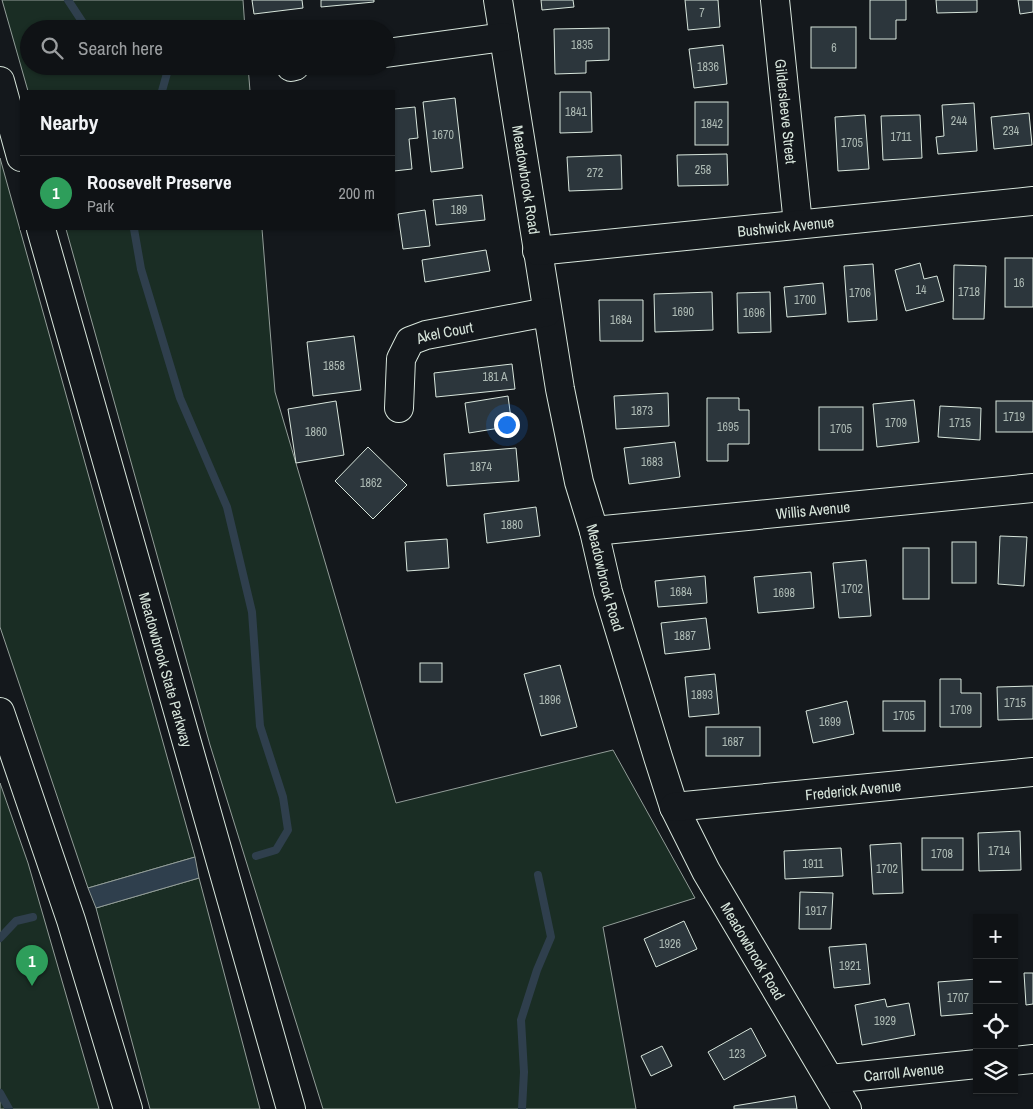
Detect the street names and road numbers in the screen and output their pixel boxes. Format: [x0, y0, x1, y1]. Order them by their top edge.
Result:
street label: Gildersleeve Street [771, 58, 802, 165]
street label: Meadowbrook Road [508, 124, 546, 236]
street label: Bushwick Avenue [736, 211, 835, 241]
street label: Akel Court [412, 316, 475, 349]
street label: Willis Avenue [775, 495, 851, 524]
street label: Meadowbrook Road [582, 521, 630, 634]
street label: Meadowbrook State Parkway [134, 590, 198, 750]
street label: Frederick Avenue [804, 774, 902, 805]
street label: Meadowbrook Road [716, 898, 790, 1004]
street label: Carroll Avenue [862, 1057, 945, 1086]

